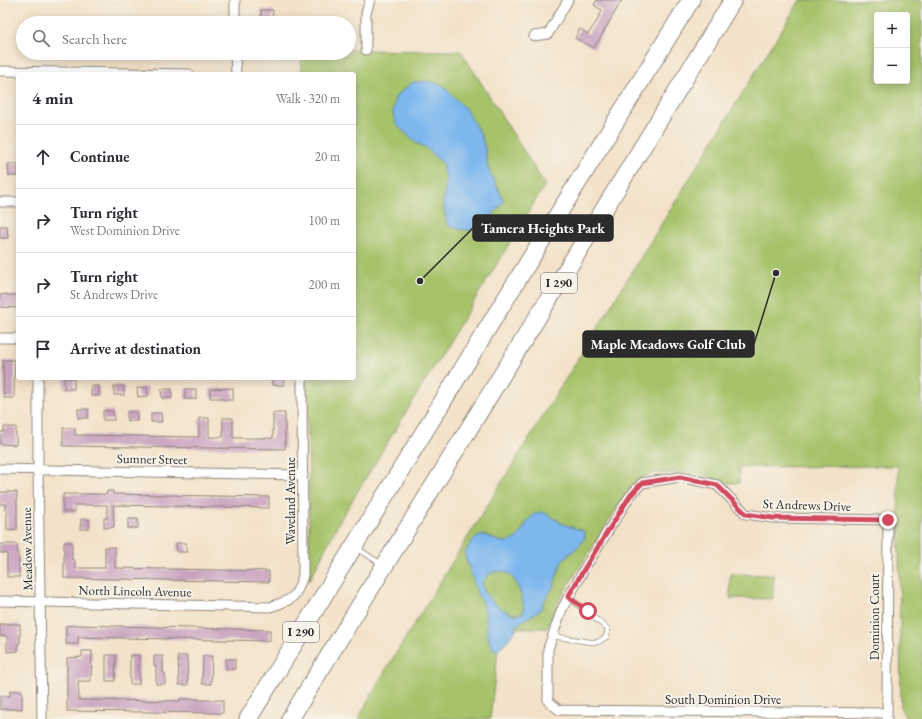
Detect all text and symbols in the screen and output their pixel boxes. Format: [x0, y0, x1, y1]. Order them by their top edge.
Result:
map controls [874, 12, 910, 84]
button: + [874, 12, 910, 48]
search box [16, 16, 356, 60]
icon: search [30, 27, 52, 49]
text: Search here [62, 29, 127, 48]
button: − [874, 48, 910, 84]
text: 4 min [32, 87, 73, 109]
text: Walk · 320 m [276, 90, 340, 107]
icon: ahead [32, 146, 54, 168]
text: Continue [70, 147, 130, 166]
text: 20 m [315, 148, 340, 165]
text: Turn right [70, 203, 138, 222]
icon: right [32, 210, 54, 232]
text: 100 m [309, 212, 340, 229]
callout: Tamera Heights Park [473, 215, 613, 241]
text: Tamera Heights Park [481, 219, 605, 237]
text: West Dominion Drive [70, 222, 180, 239]
text: Turn right [70, 267, 138, 286]
road number: I 290 [541, 273, 577, 293]
icon: right [32, 274, 54, 296]
text: 200 m [309, 276, 340, 293]
text: St Andrews Drive [70, 286, 158, 303]
callout: Maple Meadows Golf Club [583, 331, 754, 357]
text: Maple Meadows Golf Club [590, 335, 746, 353]
icon: arrive [32, 338, 54, 360]
text: Arrive at destination [70, 339, 201, 358]
street label: Sumner Street [117, 450, 187, 468]
street label: Waveland Avenue [282, 457, 299, 545]
street label: St Andrews Drive [763, 495, 851, 515]
street label: Meadow Avenue [18, 507, 36, 591]
route end [879, 511, 897, 529]
street label: Dominion Court [866, 574, 883, 660]
street label: North Lincoln Avenue [78, 582, 192, 600]
route start [579, 602, 597, 620]
road number: I 290 [283, 622, 319, 642]
street label: South Dominion Drive [665, 691, 781, 708]

